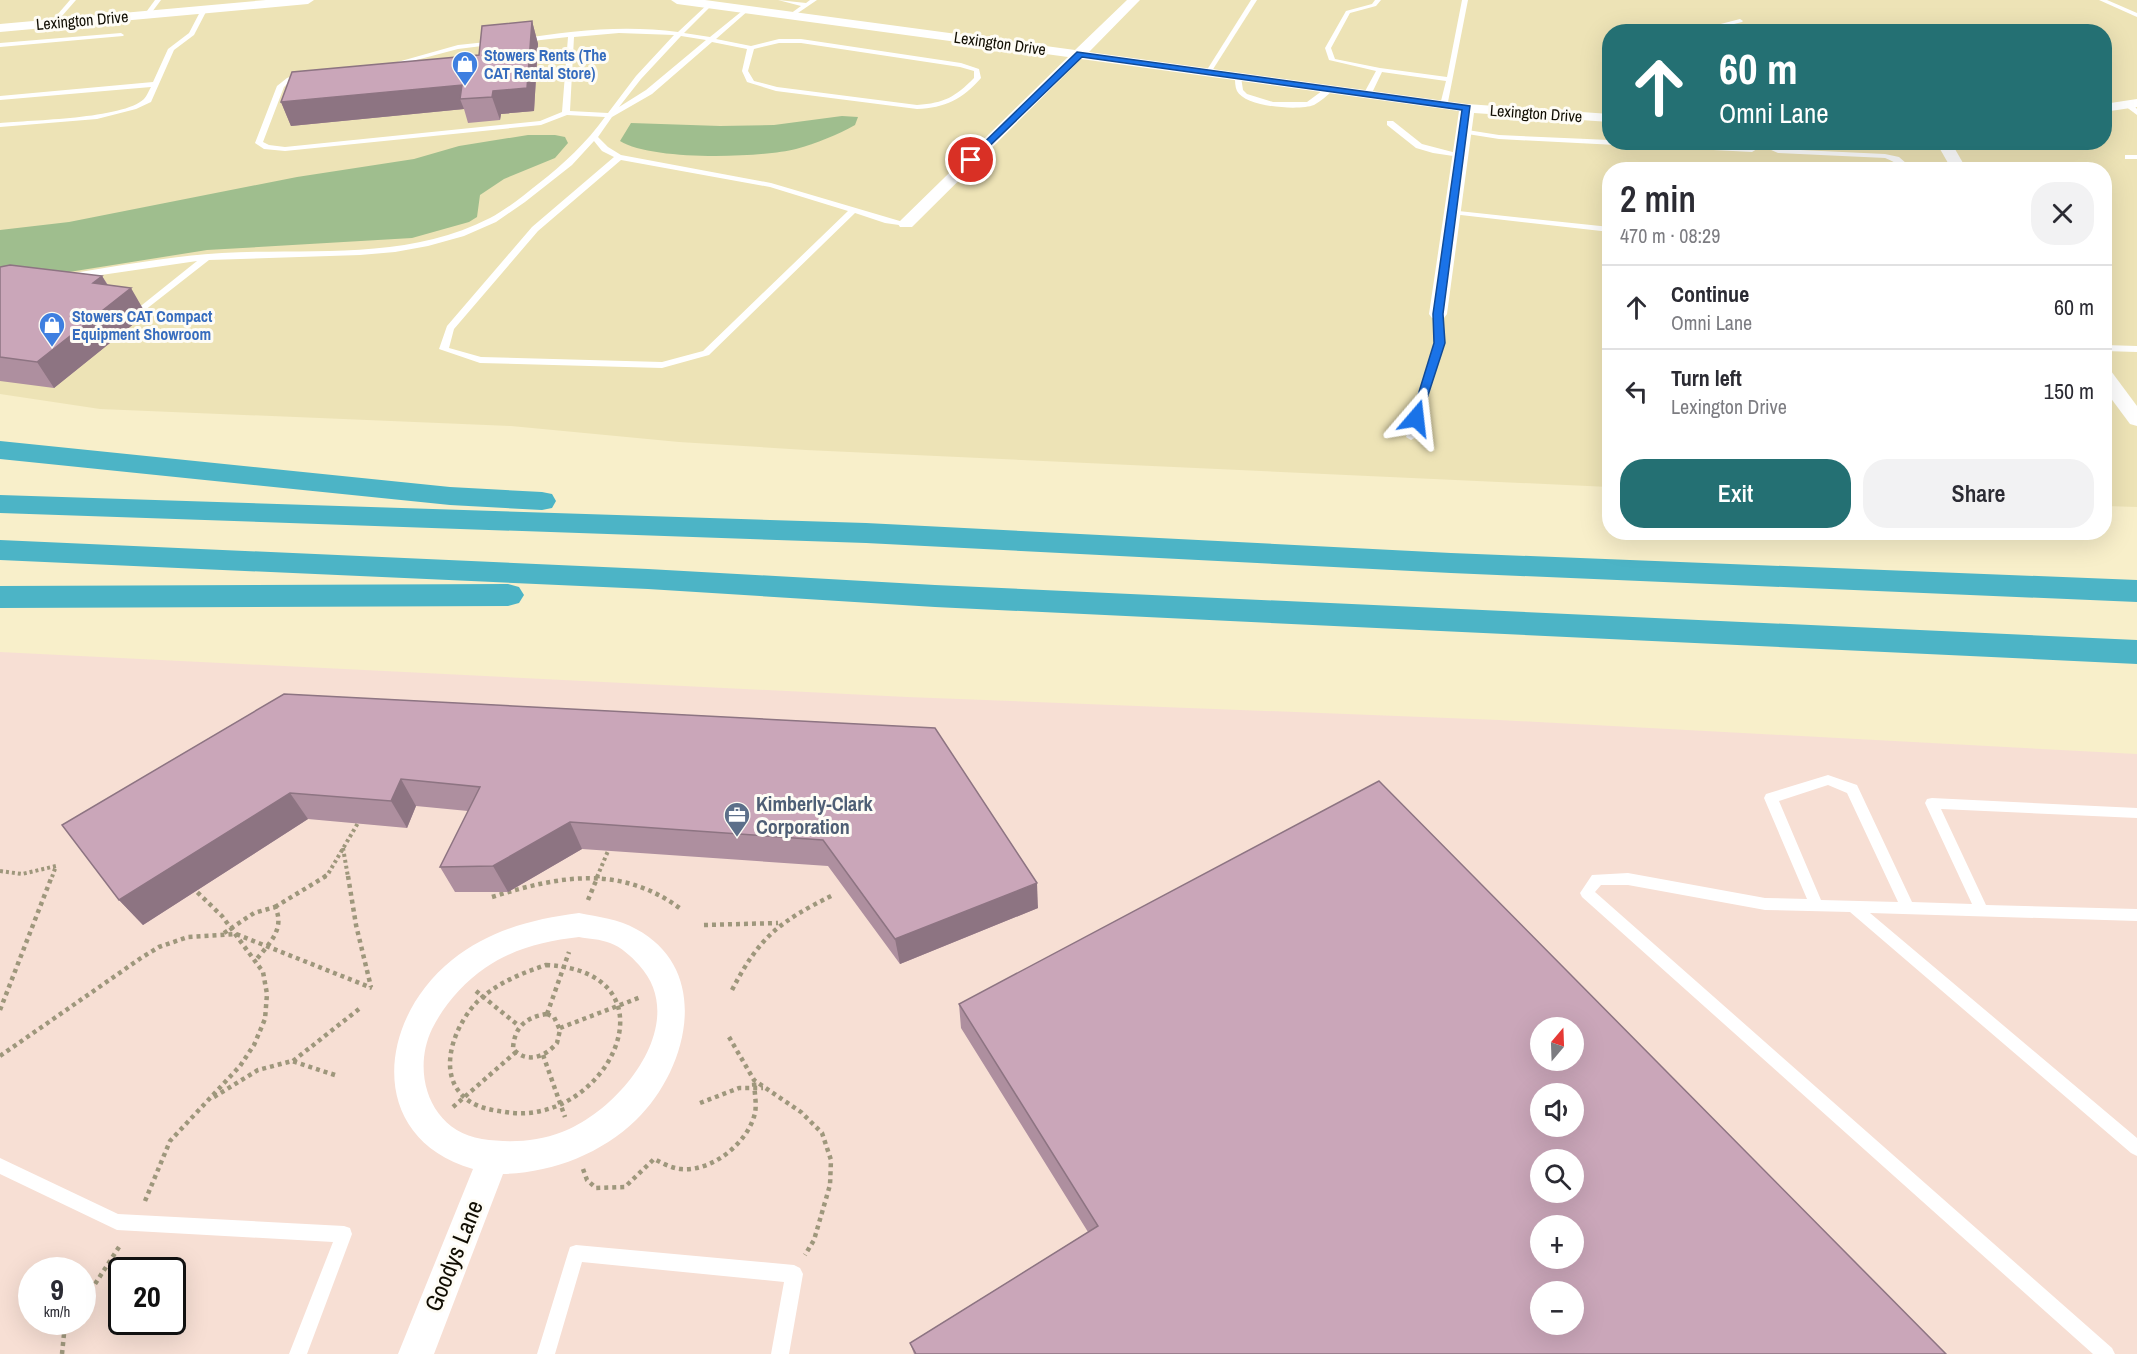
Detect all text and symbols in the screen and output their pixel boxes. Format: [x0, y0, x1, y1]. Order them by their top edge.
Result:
street label: Lexington Drive [35, 5, 129, 35]
street label: Lexington Drive [953, 26, 1047, 60]
text: 60 m [1719, 41, 1798, 97]
place label: Stowers Rents (The CAT Rental Store) [484, 44, 606, 84]
icon: ahead [1620, 48, 1698, 126]
shop icon: Stowers Rents (The CAT Rental Store) [450, 49, 480, 87]
text: Omni Lane [1719, 95, 1829, 131]
street label: Lexington Drive [1489, 99, 1583, 127]
pin [945, 134, 996, 185]
icon: arrive [954, 143, 987, 176]
text: 2 min [1620, 175, 1696, 223]
button: close [2031, 182, 2094, 245]
text: 470 m · 08:29 [1620, 222, 1720, 249]
text: Continue [1671, 279, 1749, 309]
icon: ahead [1620, 291, 1653, 324]
text: 60 m [2054, 292, 2094, 322]
place label: Stowers CAT Compact Equipment Showroom [72, 305, 213, 345]
text: Omni Lane [1671, 309, 1752, 336]
shop icon: Stowers CAT Compact Equipment Showroom [37, 310, 67, 348]
text: Turn left [1671, 363, 1742, 393]
icon: left [1620, 375, 1653, 408]
text: 150 m [2044, 376, 2094, 406]
position arrow [1384, 386, 1448, 450]
text: Lexington Drive [1671, 393, 1787, 420]
button: Exit [1620, 459, 1851, 528]
button: Share [1863, 459, 2094, 528]
place label: Kimberly-Clark Corporation [756, 790, 874, 840]
office icon: Kimberly-Clark Corporation [722, 800, 752, 838]
north arrow [1530, 1017, 1584, 1071]
map controls [1530, 1017, 1584, 1335]
button: sound [1530, 1083, 1584, 1137]
button: search [1530, 1149, 1584, 1203]
street label: Goodys Lane [416, 1195, 490, 1316]
button: + [1530, 1215, 1584, 1269]
speed limit sign: 20 [108, 1257, 186, 1335]
text: 9 [50, 1269, 64, 1309]
button: − [1530, 1281, 1584, 1335]
text: km/h [44, 1301, 70, 1322]

